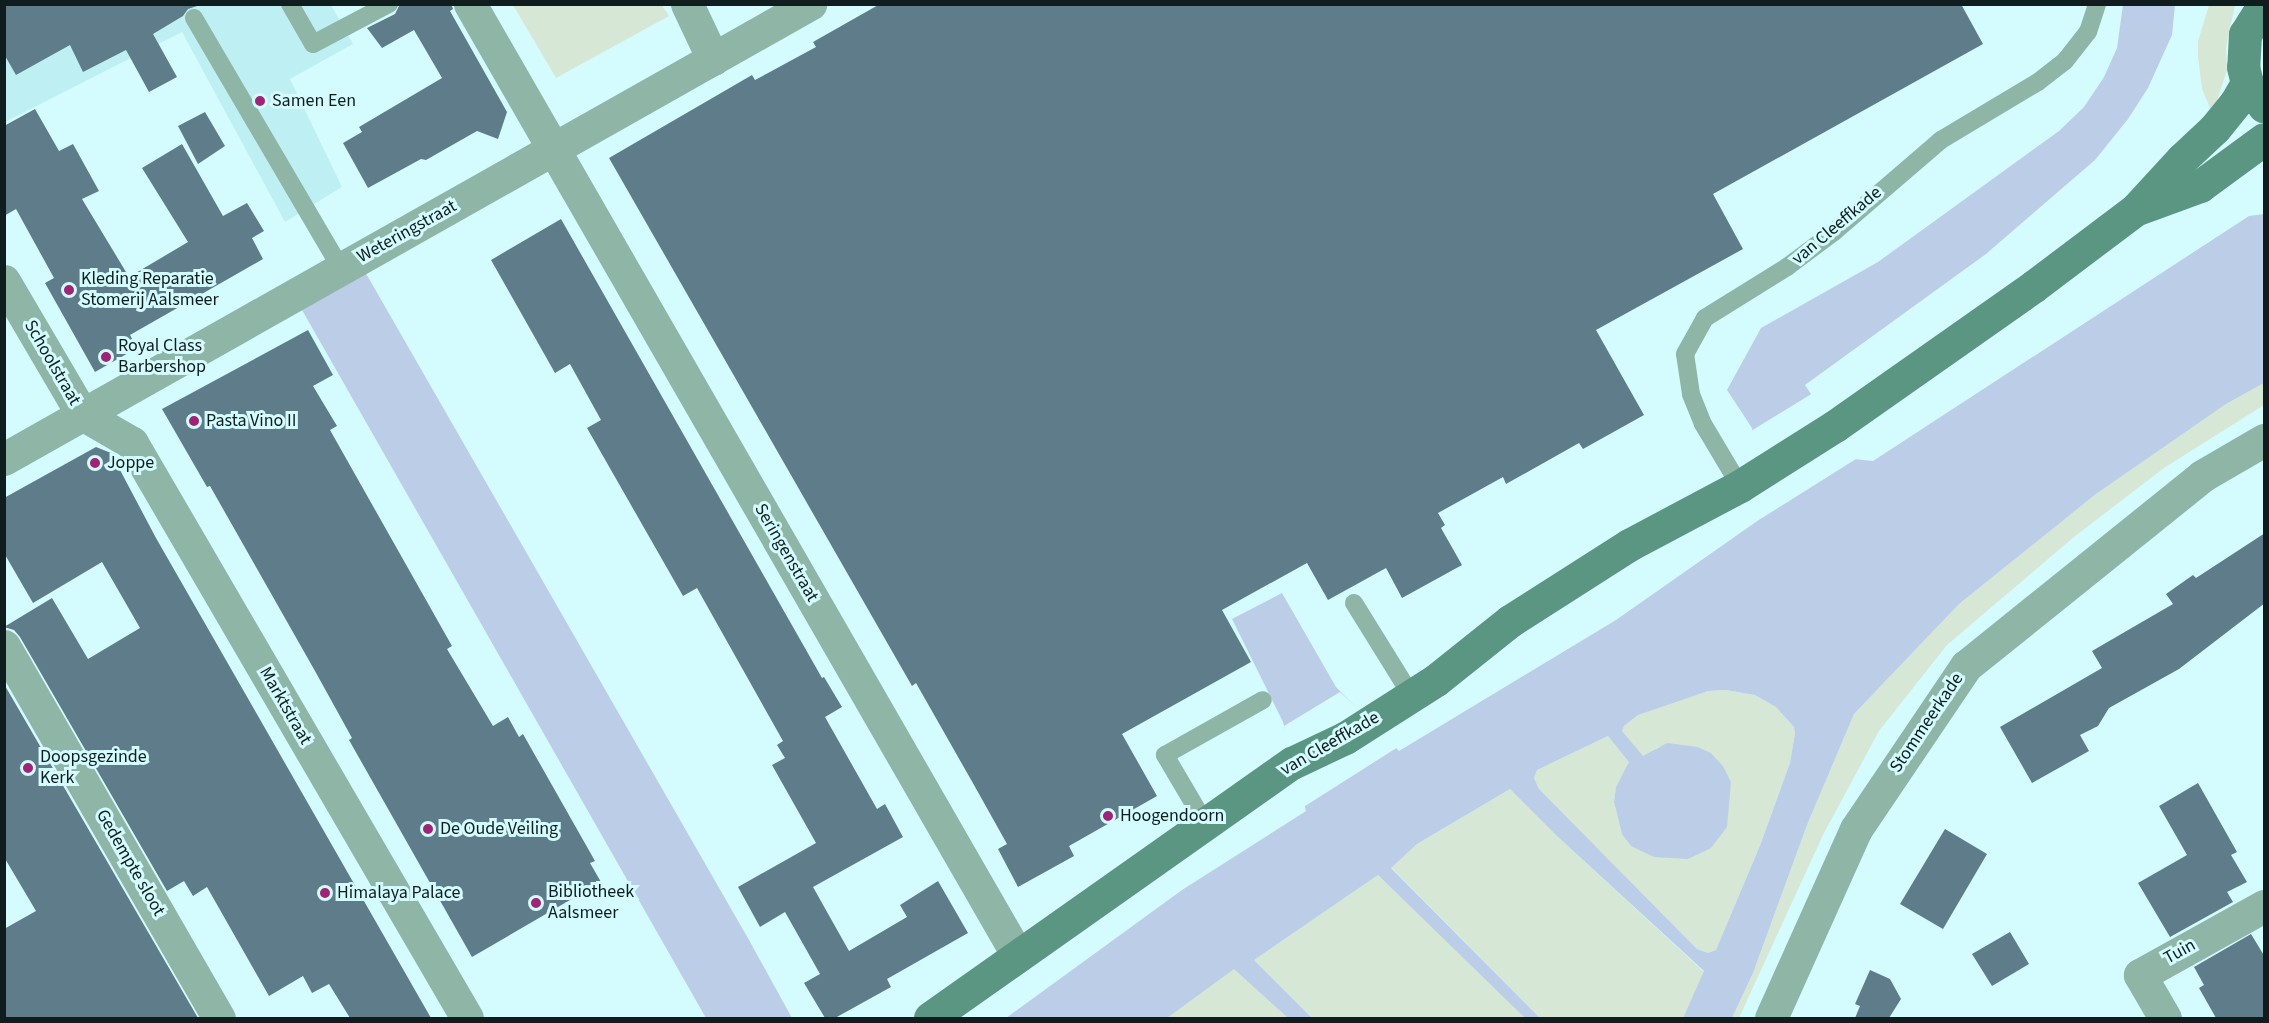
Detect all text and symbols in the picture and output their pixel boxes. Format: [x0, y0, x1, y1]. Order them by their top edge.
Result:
place label: Samen Een [272, 90, 356, 112]
marker: Samen Een [253, 94, 267, 108]
street label: van Cleeffkade [1788, 182, 1886, 270]
street label: Weteringstraat [354, 196, 460, 268]
place label: Kleding Reparatie Stomerij Aalsmeer [81, 269, 219, 312]
marker: Kleding Reparatie Stomerij Aalsmeer [62, 283, 76, 297]
street label: Schoolstraat [19, 317, 85, 409]
place label: Royal Class Barbershop [118, 336, 206, 378]
marker: Royal Class Barbershop [99, 350, 113, 364]
place label: Pasta Vino II [206, 410, 296, 432]
marker: Pasta Vino II [187, 414, 201, 428]
place label: Joppe [107, 452, 154, 474]
marker: Joppe [88, 456, 102, 470]
street label: Seringenstraat [749, 500, 823, 606]
street label: Marktstraat [254, 663, 316, 749]
street label: Stommeerkade [1886, 669, 1968, 777]
street label: van Cleeffkade [1277, 707, 1383, 781]
place label: Doopsgezinde Kerk [40, 747, 147, 789]
marker: Doopsgezinde Kerk [21, 761, 35, 775]
place label: Hoogendoorn [1120, 805, 1224, 827]
street label: Gedempte sloot [91, 806, 169, 920]
marker: Hoogendoorn [1101, 809, 1115, 823]
place label: De Oude Veiling [440, 818, 558, 840]
marker: De Oude Veiling [421, 822, 435, 836]
place label: Himalaya Palace [337, 882, 460, 904]
place label: Bibliotheek Aalsmeer [548, 882, 634, 924]
marker: Himalaya Palace [318, 886, 332, 900]
marker: Bibliotheek Aalsmeer [529, 896, 543, 910]
street label: Tuin [2160, 935, 2200, 969]

